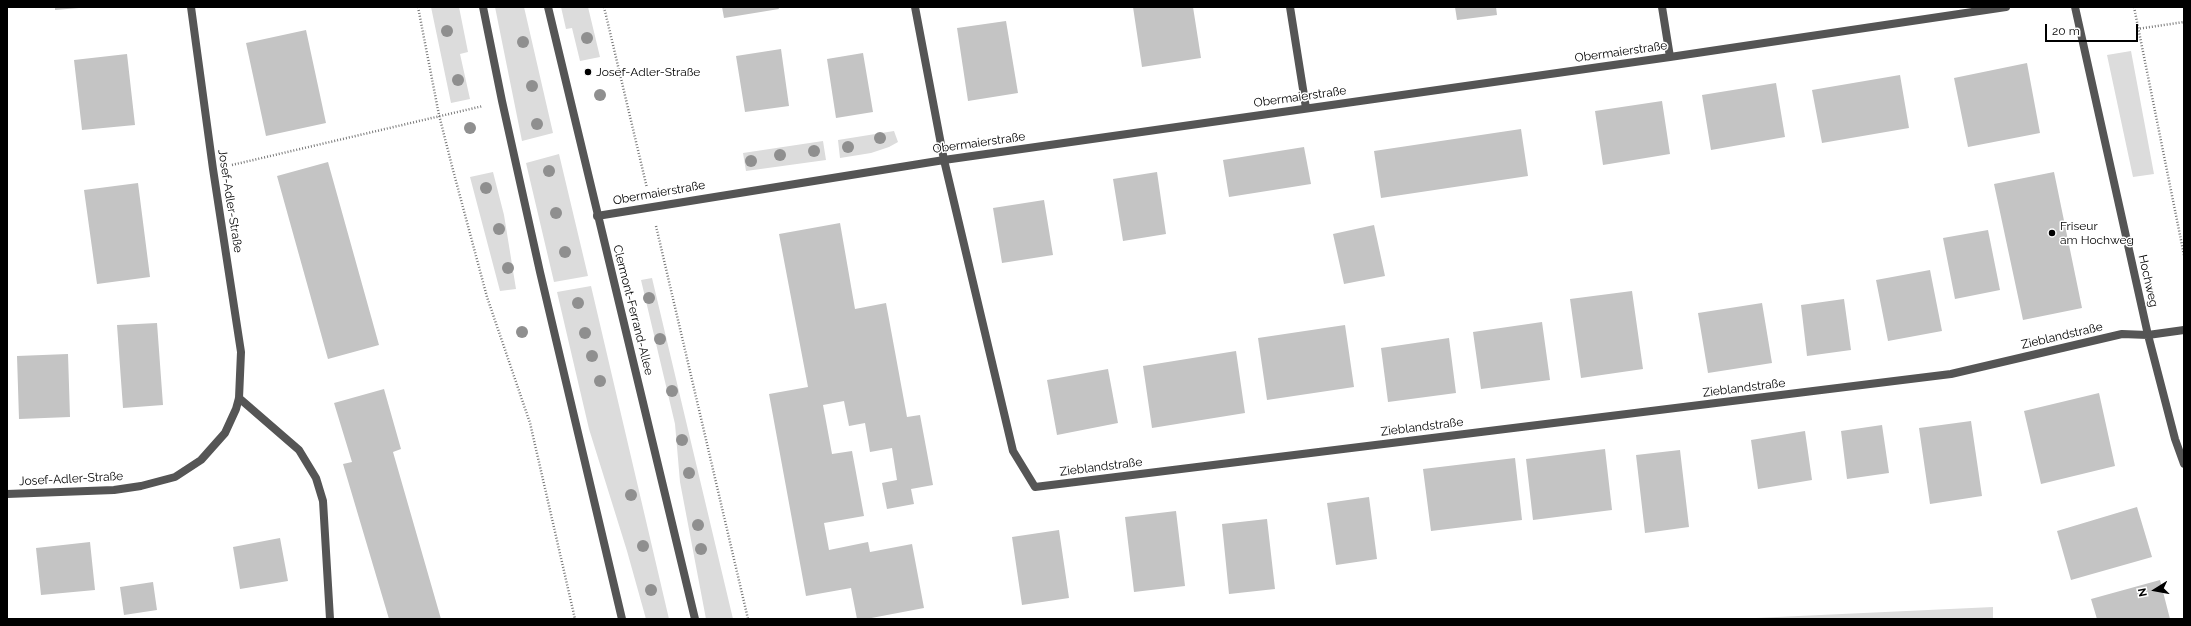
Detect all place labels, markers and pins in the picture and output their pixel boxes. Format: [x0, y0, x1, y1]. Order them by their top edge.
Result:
place label: Josef-Adler-Straße [596, 65, 700, 79]
marker: Josef-Adler-Straße [583, 67, 593, 77]
place label: Friseur am Hochweg [2060, 219, 2134, 247]
marker: Friseur am Hochweg [2047, 228, 2057, 238]

